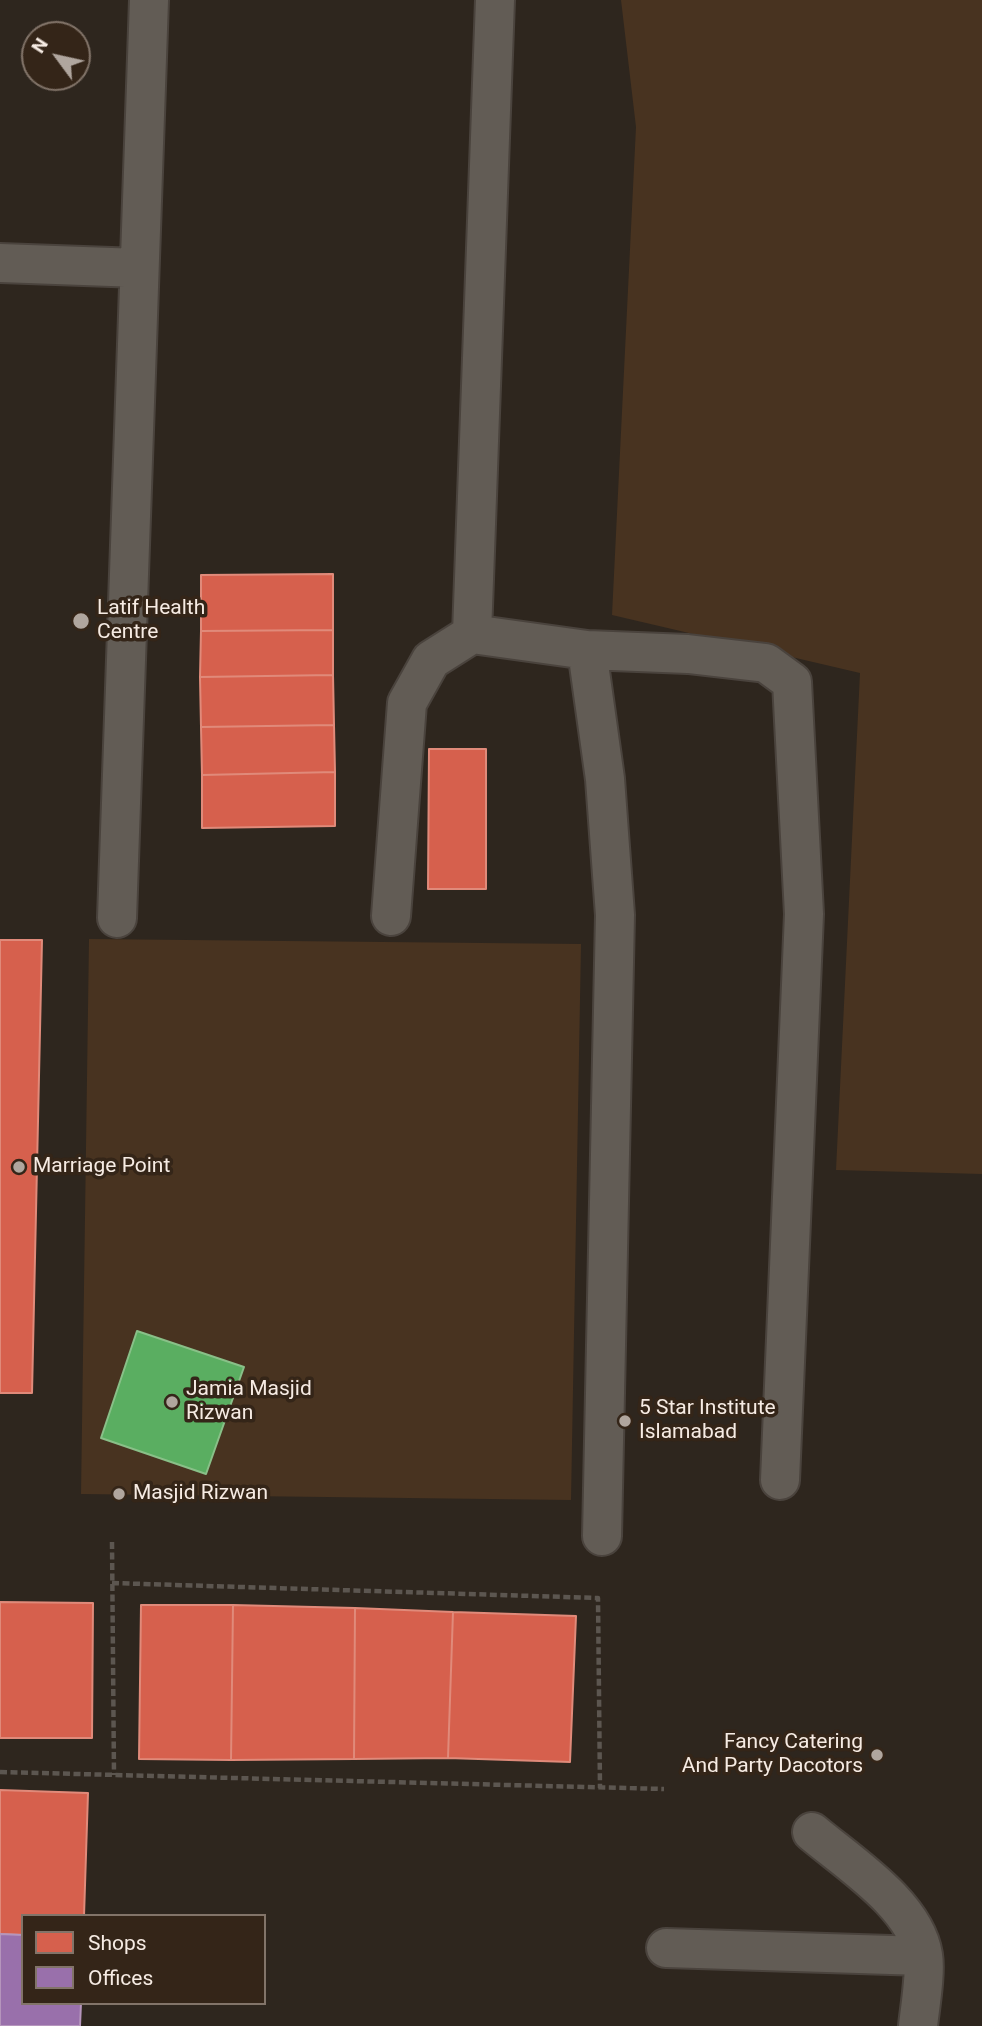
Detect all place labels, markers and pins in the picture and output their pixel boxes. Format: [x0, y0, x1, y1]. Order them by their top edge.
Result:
place label: Latif Health Centre [97, 596, 205, 646]
marker: Latif Health Centre [71, 611, 91, 631]
place label: Marriage Point [33, 1154, 170, 1180]
marker: Marriage Point [11, 1159, 27, 1175]
place label: Jamia Masjid Rizwan [186, 1377, 312, 1427]
marker: Jamia Masjid Rizwan [164, 1394, 180, 1410]
place label: 5 Star Institute Islamabad [639, 1396, 776, 1446]
marker: 5 Star Institute Islamabad [617, 1413, 633, 1429]
place label: Masjid Rizwan [133, 1481, 268, 1507]
marker: Masjid Rizwan [111, 1486, 127, 1502]
place label: Fancy Catering And Party Dacotors [682, 1730, 863, 1780]
marker: Fancy Catering And Party Dacotors [869, 1747, 885, 1763]

